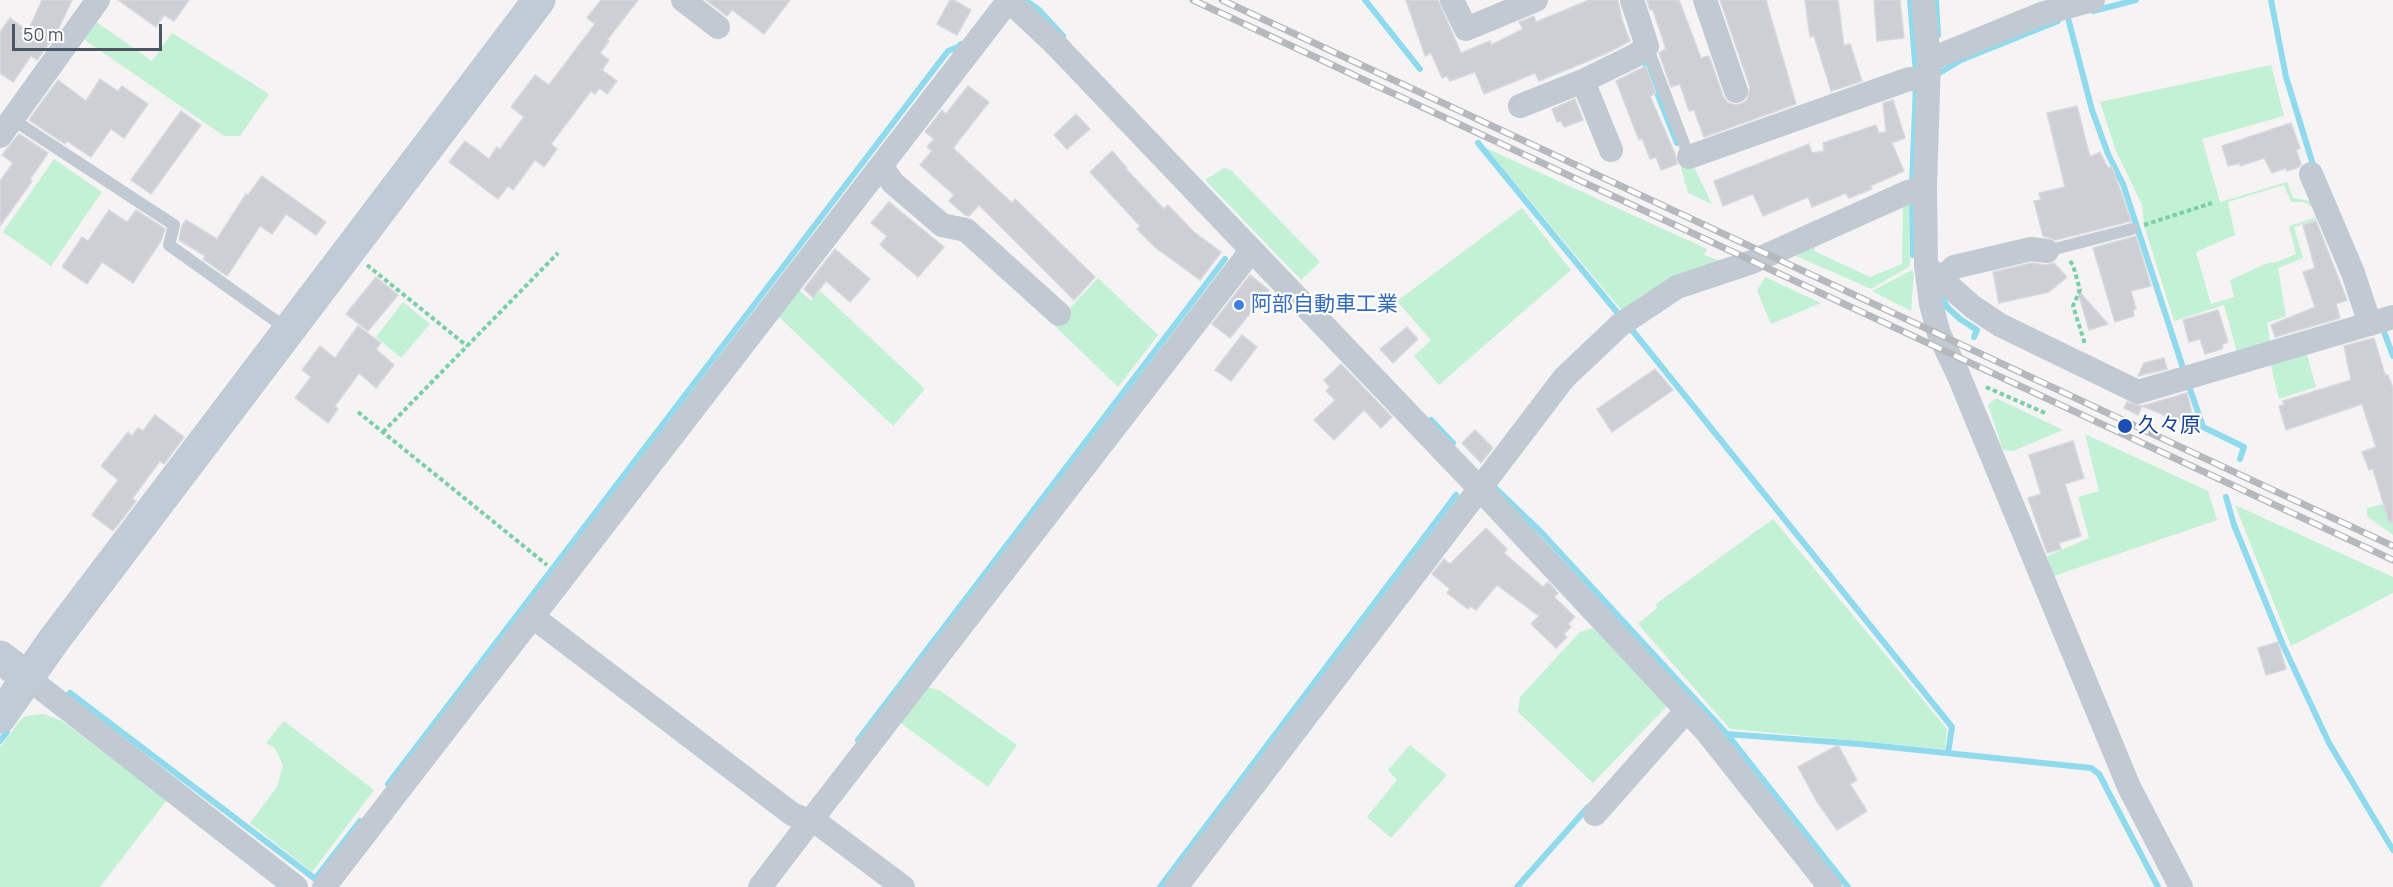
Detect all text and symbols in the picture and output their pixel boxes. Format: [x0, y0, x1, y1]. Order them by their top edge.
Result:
scale bar [15, 12, 165, 50]
text: 50 m [23, 22, 63, 46]
place label: 阿部自動車工業 [1251, 292, 1398, 318]
marker: 阿部自動車工業 [1232, 298, 1246, 312]
place label: 久々原 [2138, 413, 2201, 439]
marker: 久々原 [2116, 417, 2134, 435]

